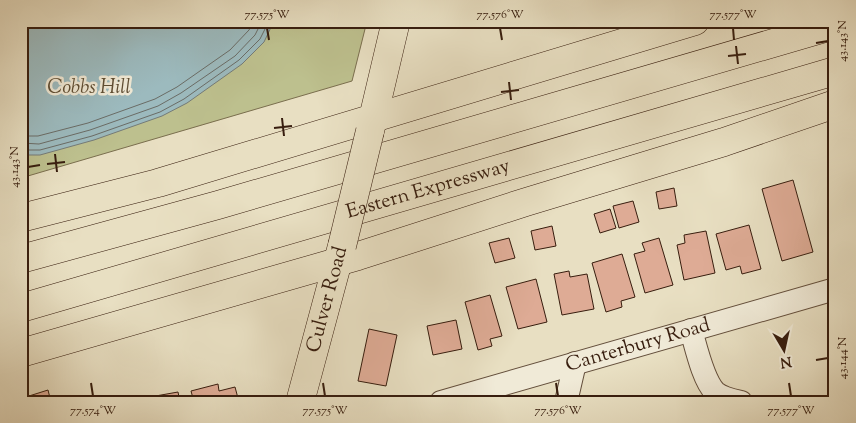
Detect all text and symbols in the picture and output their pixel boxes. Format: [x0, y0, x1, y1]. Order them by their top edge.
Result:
text: 77.575°W [244, 6, 290, 24]
text: 77.576°W [476, 6, 524, 24]
text: 77.577°W [709, 6, 757, 24]
text: 43.143°N [834, 20, 852, 62]
park label: Cobbs Hill [47, 74, 131, 103]
text: 43.143°N [6, 146, 24, 188]
street label: Eastern Expressway [343, 152, 514, 227]
street label: Culver Road [299, 243, 356, 356]
street label: Canterbury Road [562, 311, 714, 380]
north arrow [758, 326, 808, 376]
text: 43.144°N [834, 336, 852, 379]
text: N [779, 350, 793, 372]
text: 77.574°W [70, 402, 117, 420]
text: 77.575°W [302, 402, 348, 420]
text: 77.576°W [534, 402, 582, 420]
text: 77.577°W [767, 402, 815, 420]

